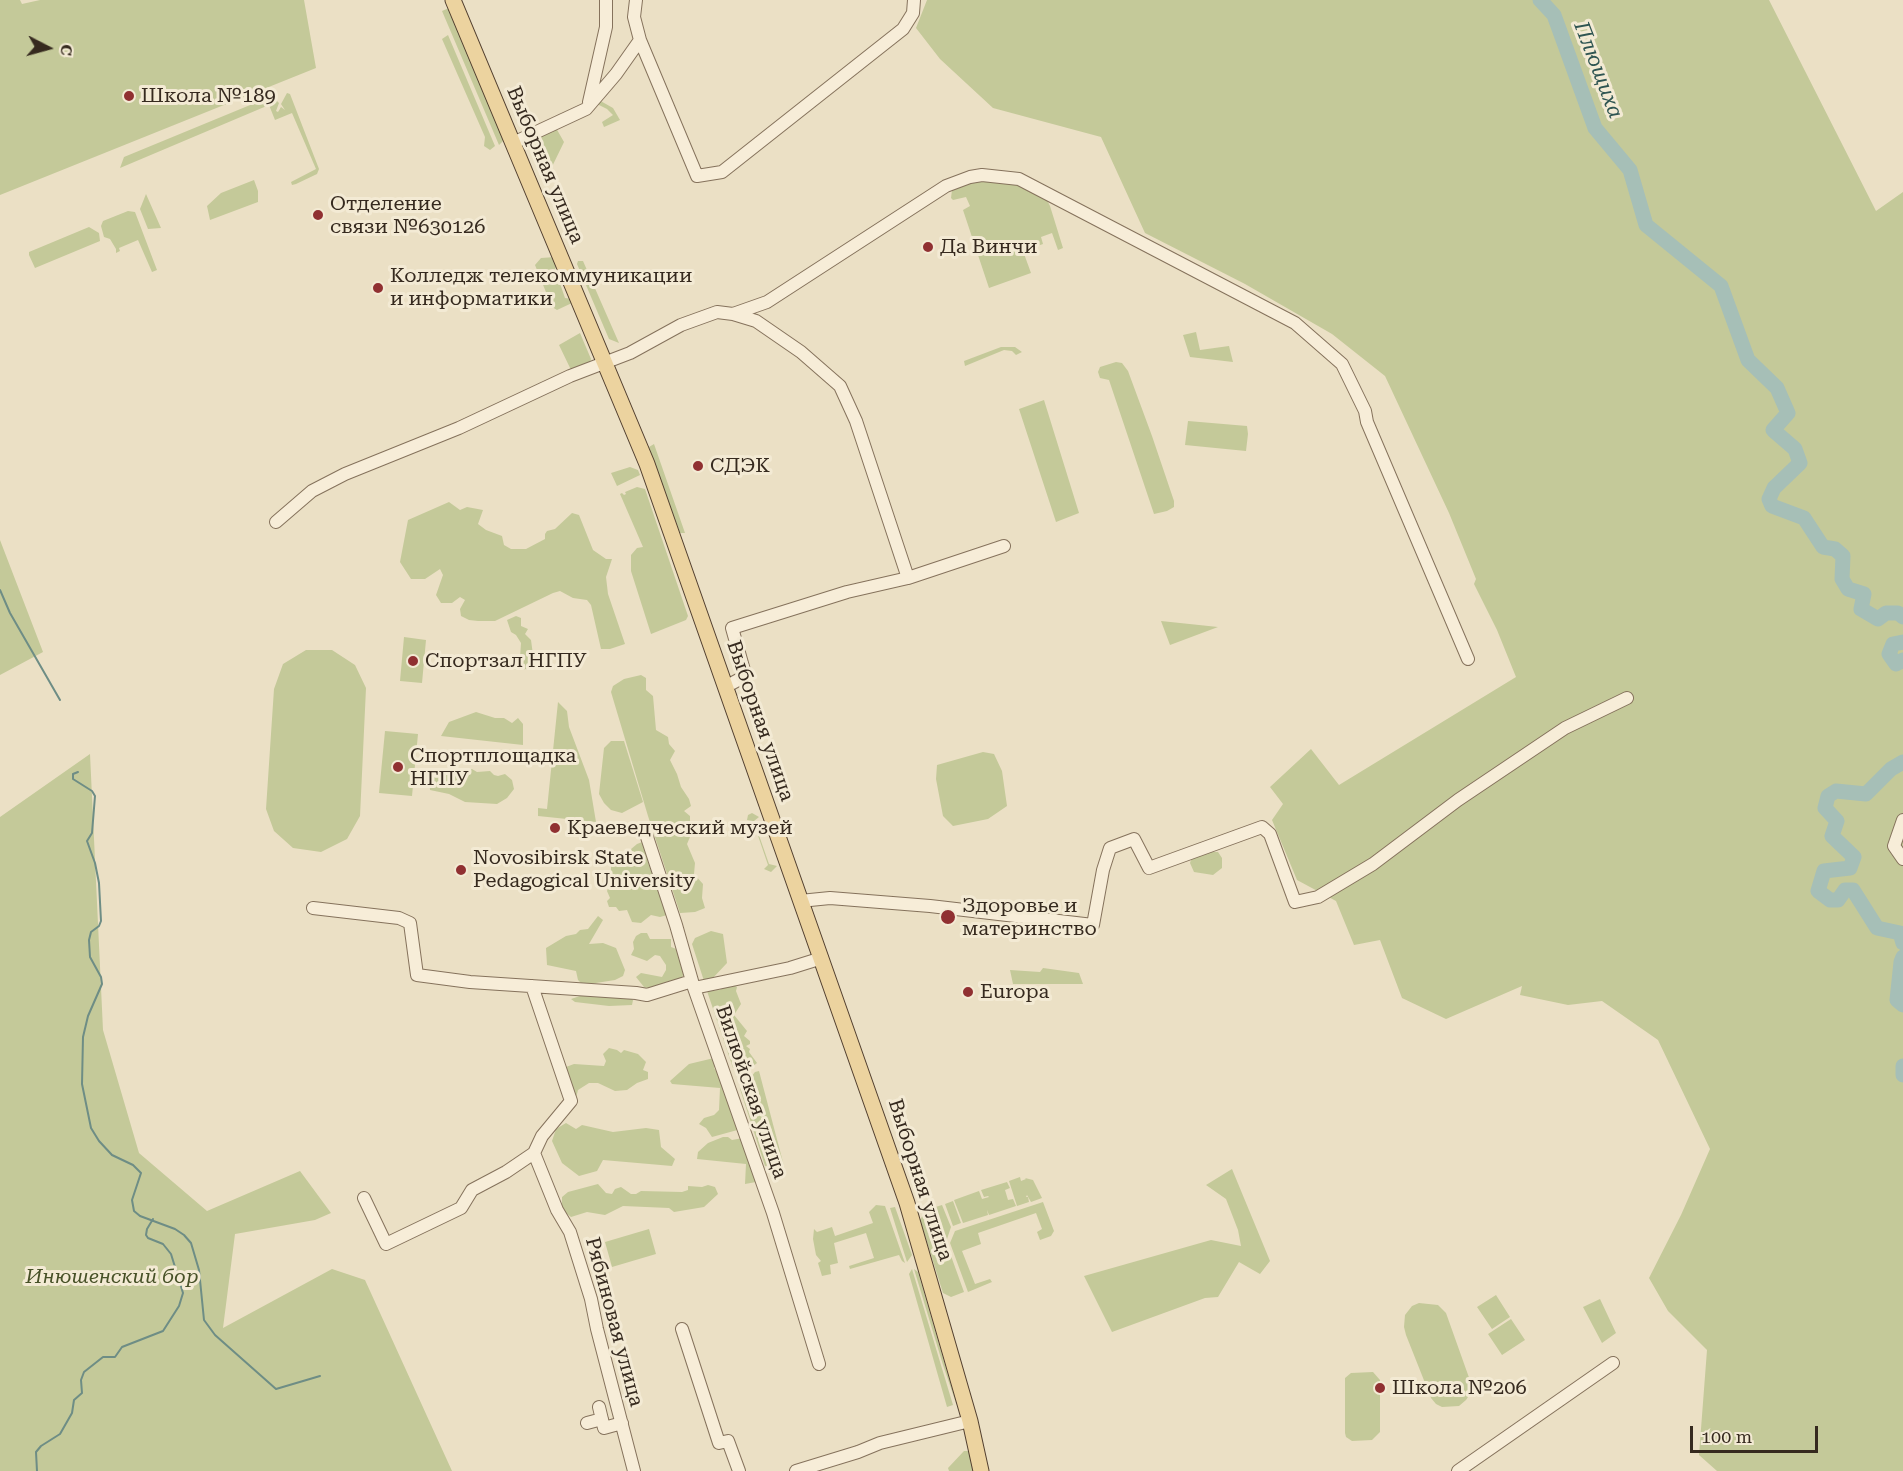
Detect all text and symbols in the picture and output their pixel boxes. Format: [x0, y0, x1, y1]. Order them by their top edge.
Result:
north arrow [18, 18, 78, 78]
water label: Плющиха [1568, 18, 1628, 122]
text: С [56, 43, 76, 56]
street label: Выборная улица [501, 83, 589, 247]
place label: Школа №189 [141, 84, 276, 108]
marker: Школа №189 [122, 89, 136, 103]
place label: Отделение связи №630126 [330, 192, 485, 239]
marker: Отделение связи №630126 [311, 208, 325, 222]
place label: Да Винчи [940, 235, 1037, 259]
marker: Да Винчи [921, 240, 935, 254]
place label: Колледж телекоммуникации и информатики [390, 264, 692, 311]
marker: Колледж телекоммуникации и информатики [371, 281, 385, 295]
place label: СДЭК [710, 454, 770, 478]
marker: СДЭК [691, 459, 705, 473]
street label: Выборная улица [721, 637, 799, 805]
place label: Спортзал НГПУ [425, 649, 587, 673]
marker: Спортзал НГПУ [406, 654, 420, 668]
place label: Спортплощадка НГПУ [410, 744, 576, 791]
marker: Спортплощадка НГПУ [391, 760, 405, 774]
place label: Краеведческий музей [567, 816, 793, 840]
marker: Краеведческий музей [548, 821, 562, 835]
place label: Novosibirsk State Pedagogical University [473, 846, 695, 893]
marker: Novosibirsk State Pedagogical University [454, 863, 468, 877]
place label: Здоровье и материнство [962, 894, 1097, 941]
marker: Здоровье и материнство [939, 908, 957, 926]
place label: Europa [980, 980, 1049, 1004]
marker: Europa [961, 985, 975, 999]
street label: Вилюйская улица [710, 1002, 792, 1182]
street label: Выборная улица [883, 1096, 957, 1264]
street label: Рябиновая улица [580, 1235, 648, 1409]
park label: Инюшенский бор [26, 1265, 198, 1289]
place label: Школа №206 [1392, 1376, 1527, 1400]
marker: Школа №206 [1373, 1381, 1387, 1395]
scale bar [1693, 1414, 1820, 1452]
text: 100 m [1701, 1426, 1752, 1447]

